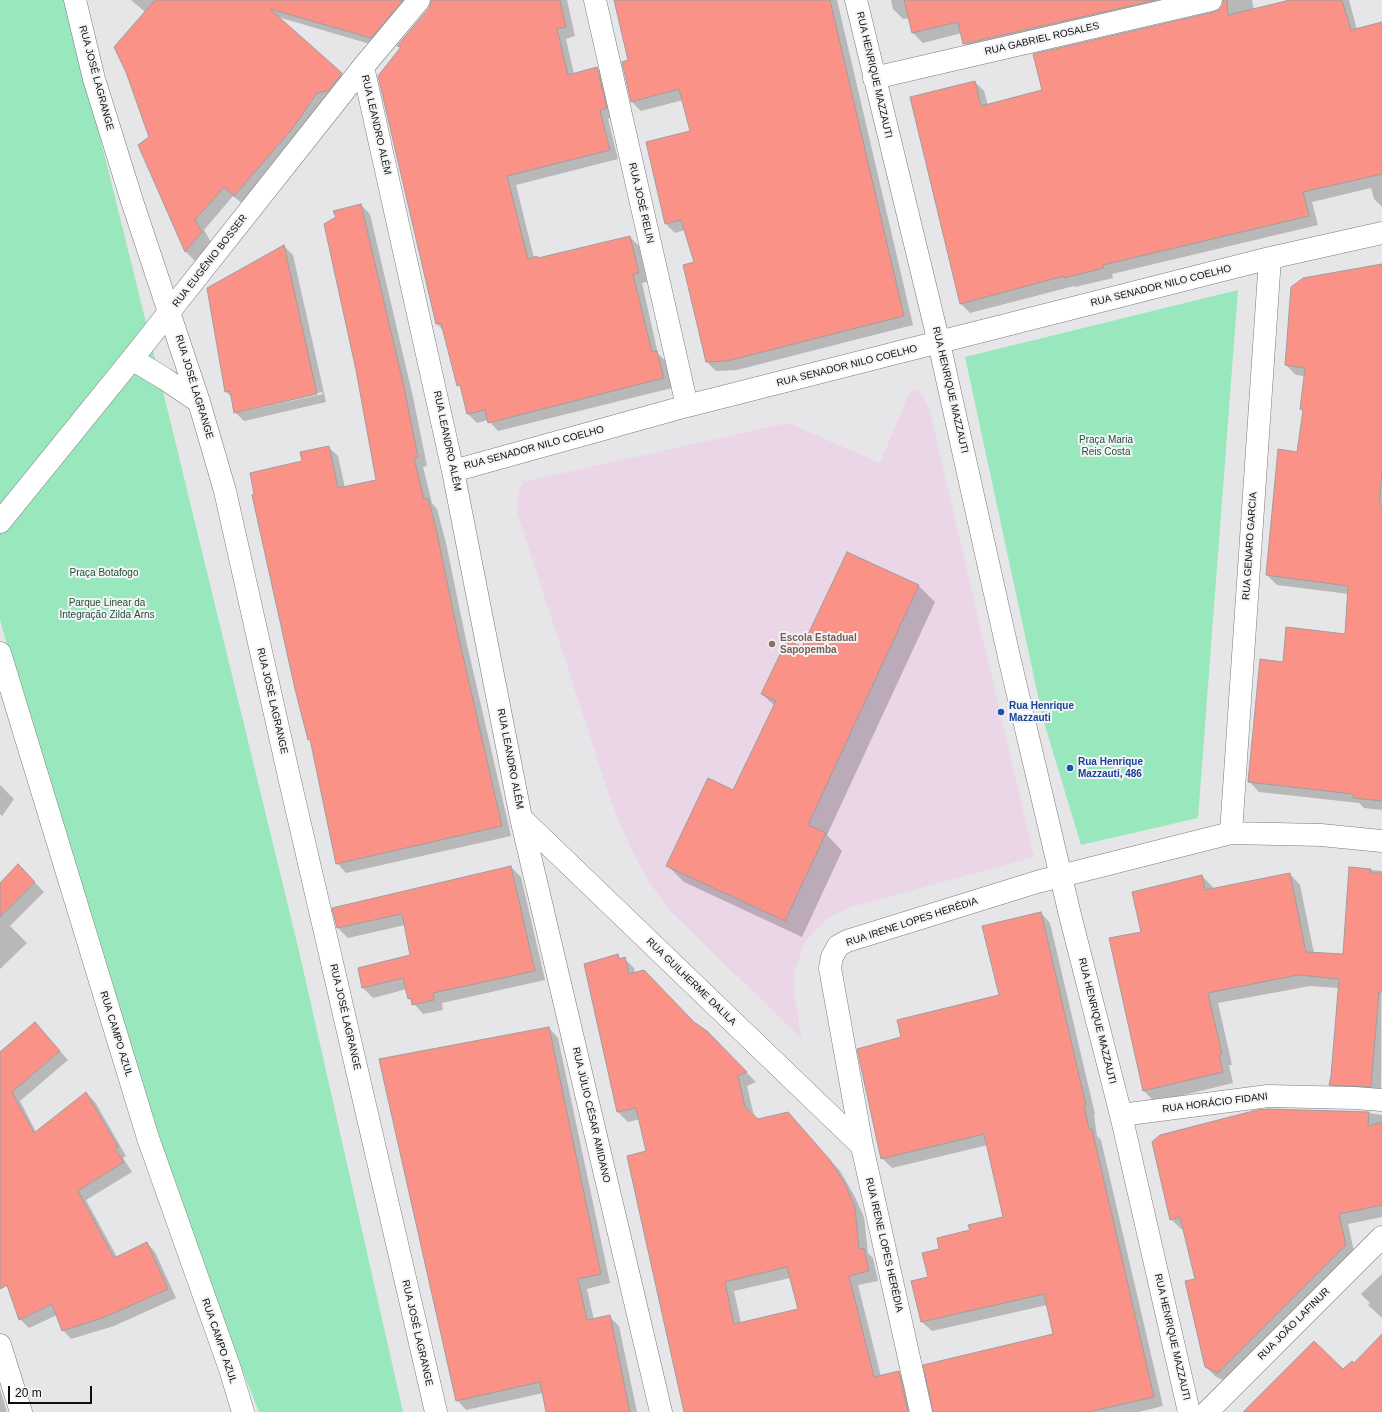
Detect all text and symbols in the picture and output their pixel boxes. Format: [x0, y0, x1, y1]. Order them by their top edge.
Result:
street label: RUA HENRIQUE MAZZAUTI [854, 11, 894, 139]
street label: RUA GABRIEL ROSALES [984, 20, 1100, 58]
street label: RUA JOSÉ LAGRANGE [76, 24, 116, 132]
street label: RUA LEANDRO ALÉM [359, 74, 393, 176]
street label: RUA JOSÉ RELIN [626, 162, 656, 244]
street label: RUA EUGÊNIO BOSSER [170, 212, 250, 310]
street label: RUA SENADOR NILO COELHO [1089, 263, 1233, 309]
street label: RUA HENRIQUE MAZZAUTI [930, 326, 970, 454]
street label: RUA JOSÉ LAGRANGE [172, 333, 216, 441]
street label: RUA SENADOR NILO COELHO [775, 343, 919, 389]
street label: RUA LEANDRO ALÉM [431, 390, 463, 492]
street label: RUA SENADOR NILO COELHO [463, 424, 605, 472]
park label: Praça Maria Reis Costa [1079, 434, 1133, 458]
street label: RUA GENARO GARCIA [1240, 492, 1260, 600]
park label: Praça Botafogo [70, 567, 138, 579]
park label: Parque Linear da Integração Zilda Arns [59, 597, 155, 620]
place label: Escola Estadual Sapopemba [780, 632, 857, 656]
marker: Escola Estadual Sapopemba [767, 639, 777, 649]
street label: RUA JOSÉ LAGRANGE [254, 647, 290, 755]
place label: Rua Henrique Mazzauti [1009, 700, 1074, 724]
marker: Rua Henrique Mazzauti [996, 707, 1006, 717]
street label: RUA LEANDRO ALÉM [494, 708, 526, 810]
place label: Rua Henrique Mazzauti, 486 [1078, 756, 1143, 780]
marker: Rua Henrique Mazzauti, 486 [1065, 763, 1075, 773]
street label: RUA IRENE LOPES HERÉDIA [845, 895, 979, 949]
street label: RUA GUILHERME DALILA [643, 936, 739, 1028]
street label: RUA HENRIQUE MAZZAUTI [1076, 957, 1118, 1085]
street label: RUA JOSÉ LAGRANGE [327, 963, 363, 1071]
street label: RUA CAMPO AZUL [97, 990, 135, 1078]
street label: RUA JÚLIO CÉSAR AMIDANO [570, 1046, 612, 1184]
street label: RUA HORÁCIO FIDANI [1162, 1091, 1268, 1115]
street label: RUA IRENE LOPES HERÉDIA [863, 1177, 905, 1313]
street label: RUA HENRIQUE MAZZAUTI [1152, 1273, 1192, 1401]
street label: RUA JOSÉ LAGRANGE [399, 1279, 435, 1387]
street label: RUA JOÃO LAFINUR [1256, 1286, 1332, 1362]
street label: RUA CAMPO AZUL [199, 1297, 239, 1385]
scale bar [10, 1378, 94, 1404]
text: 20 m [15, 1386, 42, 1400]

